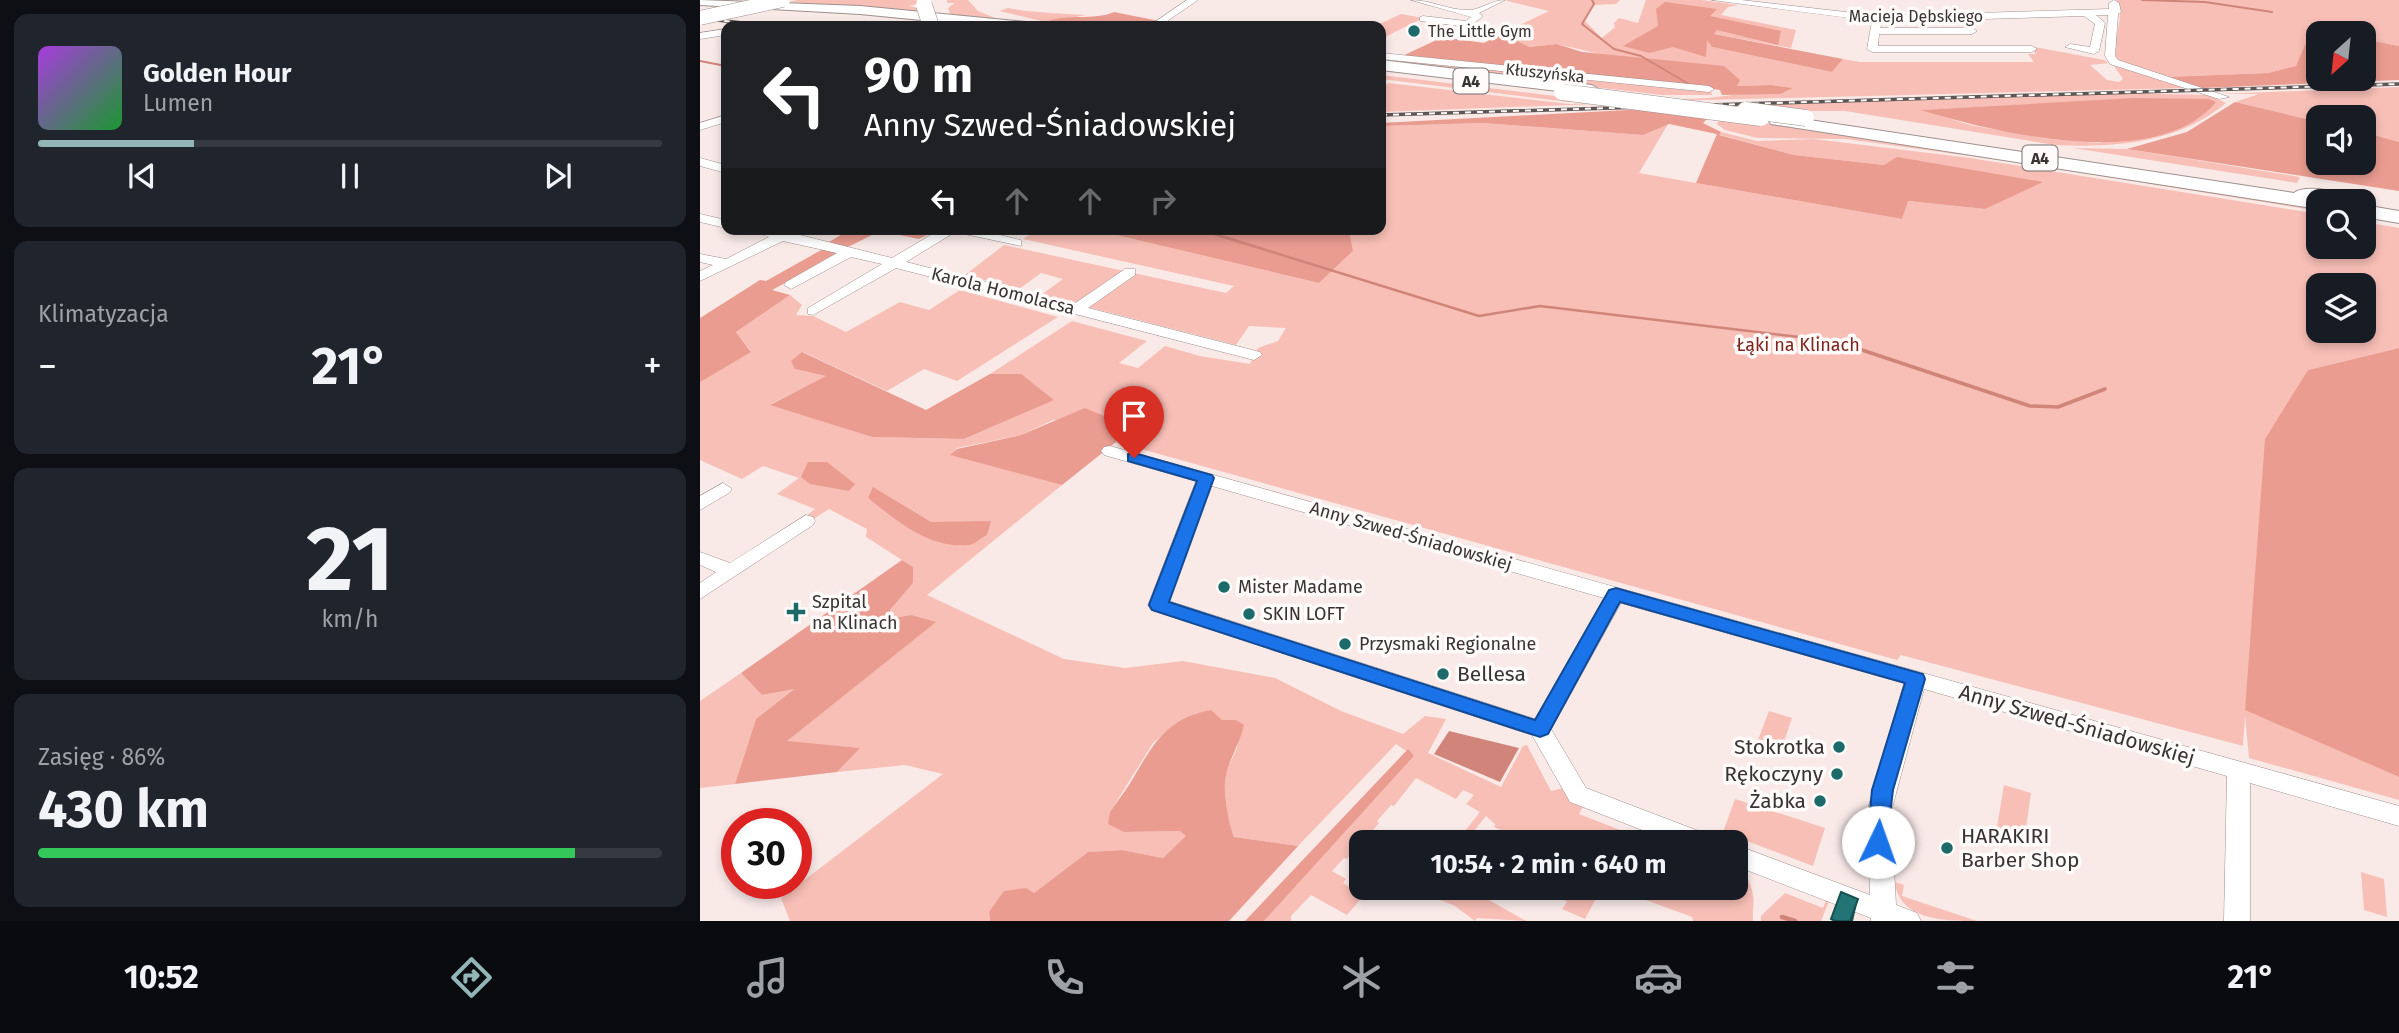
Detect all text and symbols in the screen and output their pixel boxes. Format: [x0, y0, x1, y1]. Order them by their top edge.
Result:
street label: Macieja Dębskiego [1849, 7, 1983, 26]
north arrow [2306, 21, 2376, 91]
map controls [2306, 21, 2376, 343]
place label: The Little Gym [1428, 22, 1532, 41]
marker: The Little Gym [1406, 23, 1422, 39]
text: 90 m [864, 46, 973, 105]
icon: left [749, 49, 840, 140]
text: Golden Hour [143, 58, 291, 89]
street label: Kłuszyńska [1505, 59, 1585, 87]
road number: A4 [1454, 68, 1488, 94]
text: Lumen [143, 89, 213, 117]
button: sound [2306, 105, 2376, 175]
text: Anny Szwed-Śniadowskiej [864, 106, 1236, 144]
road number: A4 [2022, 146, 2058, 170]
icon: previous [123, 157, 161, 195]
icon: pause [331, 157, 369, 195]
icon: next [539, 157, 577, 195]
icon: left [925, 182, 963, 220]
icon: ahead [998, 182, 1036, 220]
icon: ahead [1071, 182, 1109, 220]
icon: right [1144, 182, 1182, 220]
button: search [2306, 189, 2376, 259]
street label: Karola Homolacsa [929, 263, 1077, 319]
button: layers [2306, 273, 2376, 343]
text: Klimatyzacja [38, 300, 169, 328]
park label: Łąki na Klinach [1736, 334, 1860, 356]
text: 21° [312, 335, 389, 398]
text: − [38, 343, 57, 389]
text: + [643, 343, 662, 389]
pin [1104, 386, 1164, 458]
icon: arrive [1115, 397, 1153, 435]
street label: Anny Szwed-Śniadowskiej [1307, 496, 1515, 575]
text: 21 [306, 505, 394, 614]
place label: Mister Madame [1238, 576, 1363, 598]
marker: Mister Madame [1216, 579, 1232, 595]
place label: Szpital na Klinach [812, 591, 898, 634]
marker: Szpital na Klinach [786, 602, 806, 622]
place label: SKIN LOFT [1263, 603, 1345, 625]
text: km/h [322, 605, 378, 633]
marker: SKIN LOFT [1241, 606, 1257, 622]
place label: Przysmaki Regionalne [1359, 633, 1536, 655]
marker: Przysmaki Regionalne [1337, 636, 1353, 652]
place label: Bellesa [1457, 661, 1526, 687]
marker: Bellesa [1435, 666, 1451, 682]
street label: Anny Szwed-Śniadowskiej [1956, 679, 2198, 771]
place label: Stokrotka [1734, 734, 1825, 760]
marker: Stokrotka [1831, 739, 1847, 755]
text: Zasięg · 86% [38, 743, 165, 771]
place label: Rękoczyny [1724, 761, 1824, 787]
marker: Rękoczyny [1829, 766, 1845, 782]
text: 430 km [38, 778, 209, 841]
place label: Żabka [1750, 788, 1806, 814]
marker: Żabka [1812, 793, 1828, 809]
position arrow [1841, 805, 1915, 879]
speed limit sign: 30 [721, 808, 812, 899]
place label: HARAKIRI Barber Shop [1961, 823, 2079, 873]
marker: HARAKIRI Barber Shop [1939, 840, 1955, 856]
text: 10:54 · 2 min · 640 m [1430, 849, 1667, 880]
icon: directions [447, 953, 496, 1002]
icon: music [743, 953, 792, 1002]
icon: phone [1040, 953, 1089, 1002]
icon: climate [1337, 953, 1386, 1002]
icon: car [1634, 953, 1683, 1002]
icon: filters [1931, 953, 1980, 1002]
text: 10:52 [124, 958, 199, 996]
text: 21° [2228, 958, 2275, 996]

